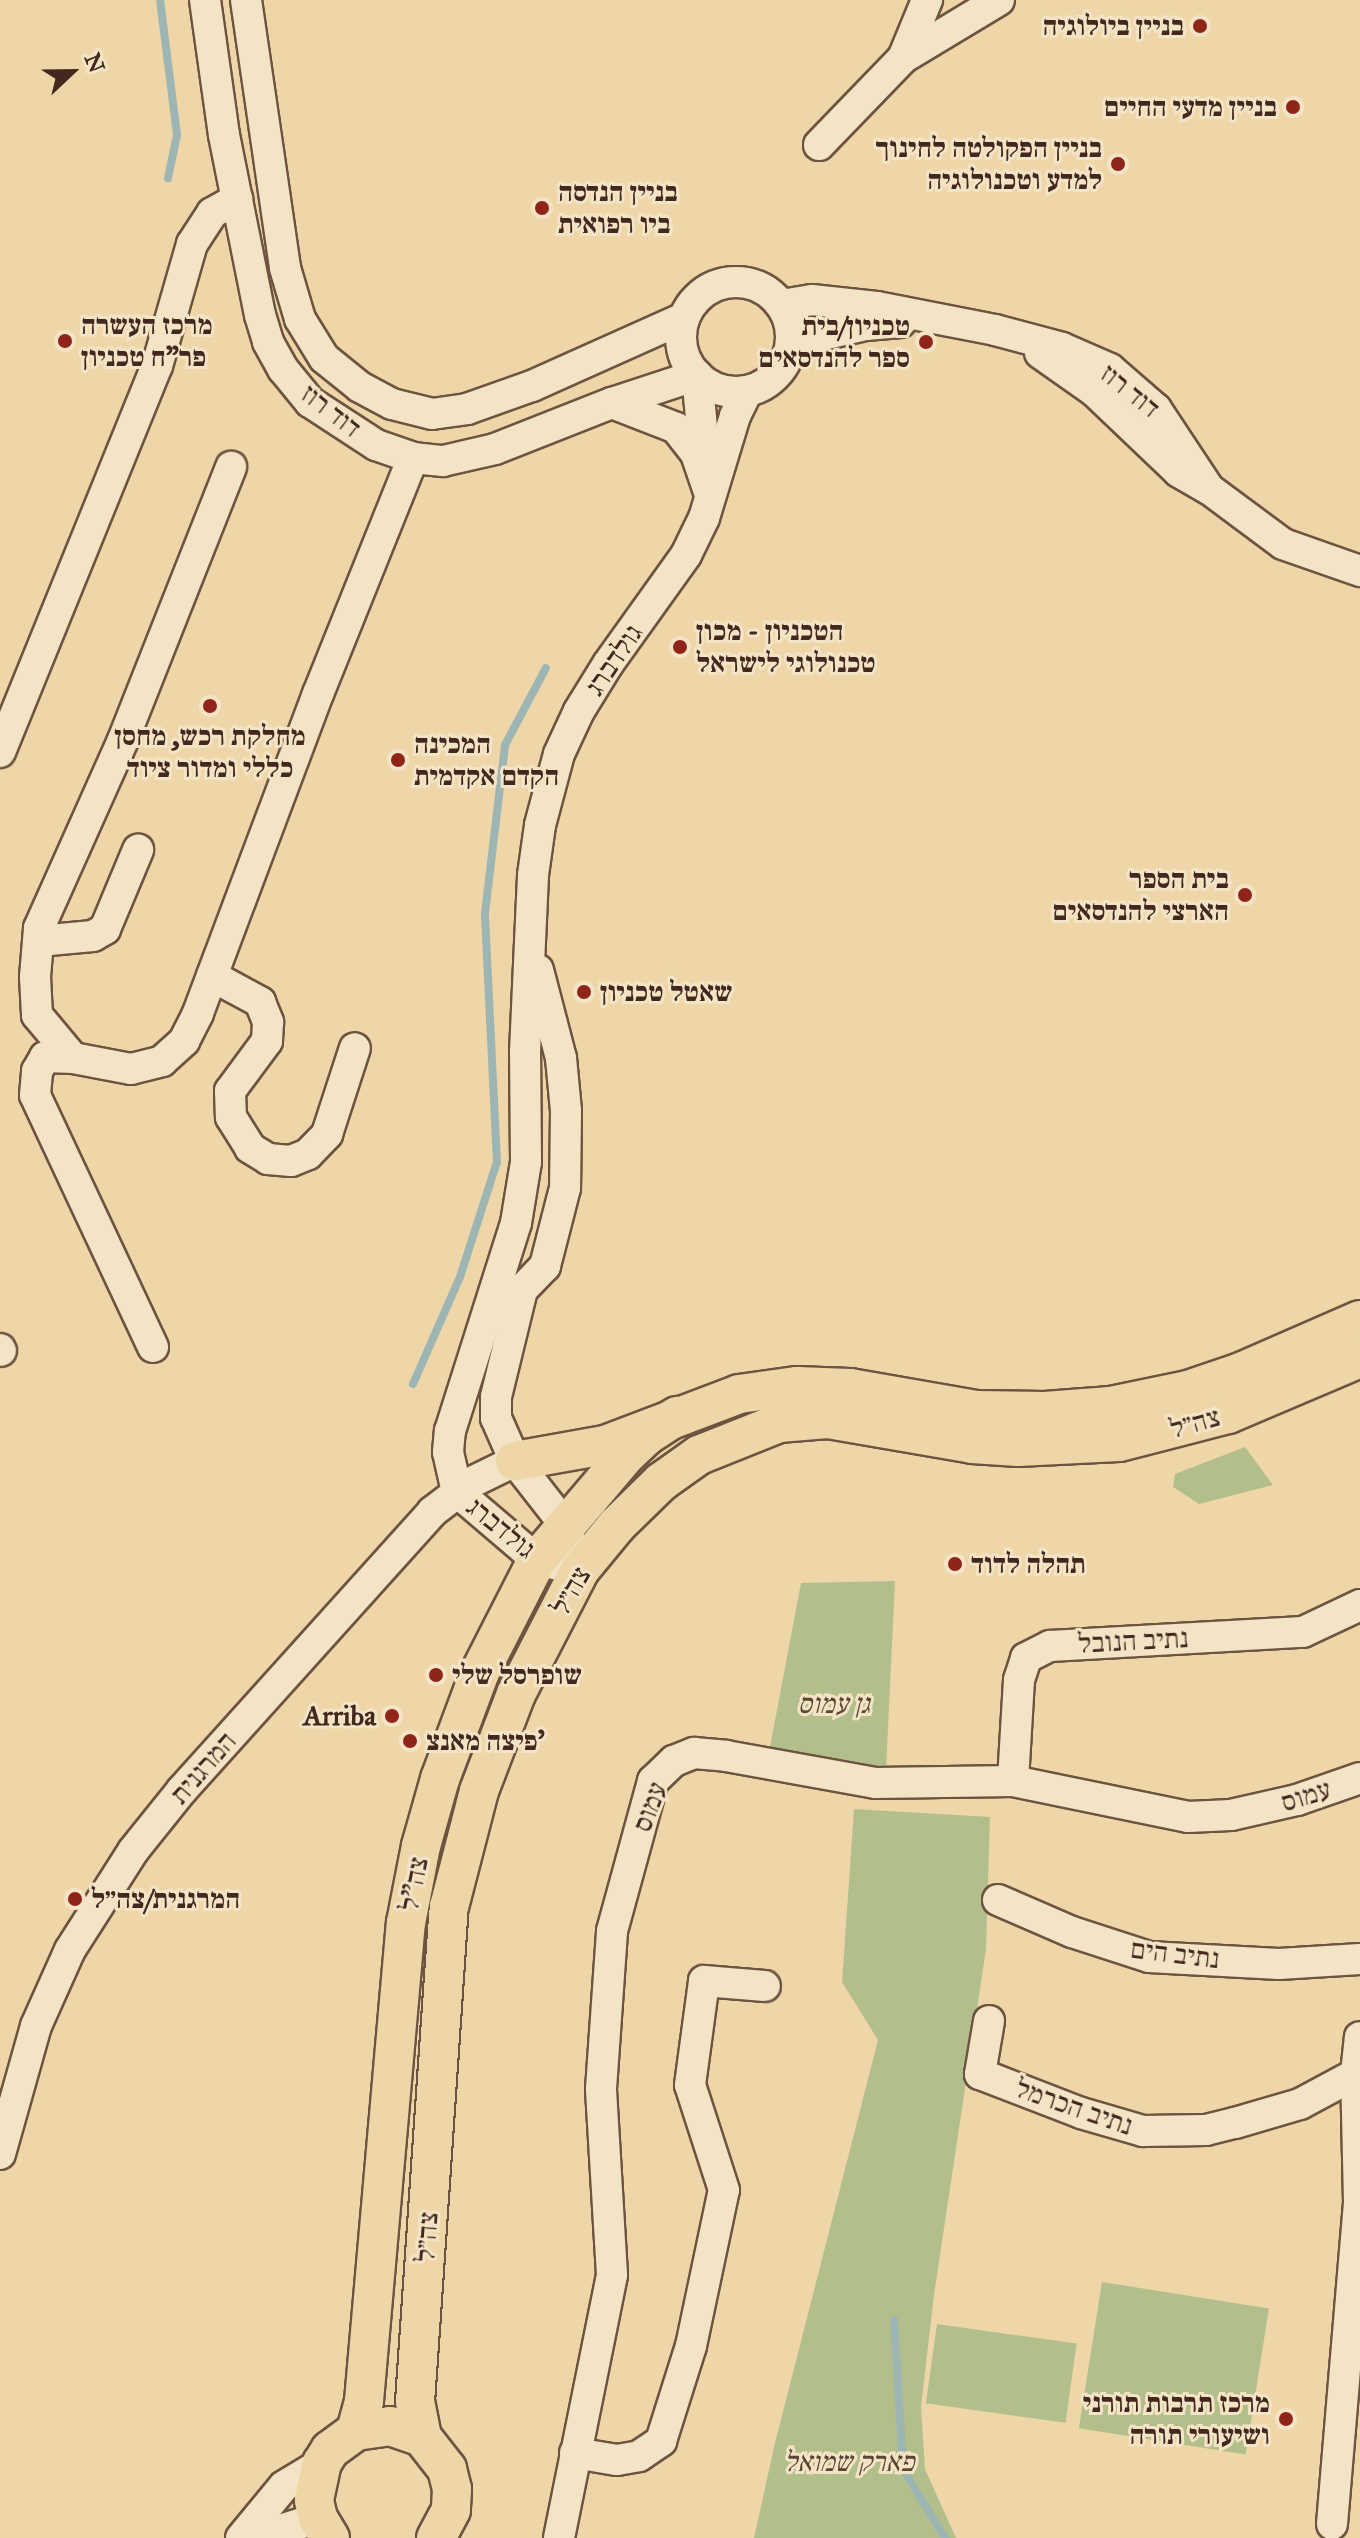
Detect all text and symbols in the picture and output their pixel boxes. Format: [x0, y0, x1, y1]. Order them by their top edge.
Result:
place label: בניין ביולוגיה [1042, 9, 1184, 43]
marker: בניין ביולוגיה [1191, 17, 1209, 35]
north arrow [32, 32, 112, 112]
text: N [79, 49, 111, 77]
place label: בניין מדעי החיים [1104, 90, 1277, 124]
marker: בניין מדעי החיים [1284, 98, 1302, 116]
place label: בניין הפקולטה לחינוך למדע וטכנולוגיה [875, 131, 1102, 197]
marker: בניין הפקולטה לחינוך למדע וטכנולוגיה [1109, 155, 1127, 173]
place label: בניין הנדסה ביו רפואית [558, 175, 678, 241]
marker: בניין הנדסה ביו רפואית [533, 199, 551, 217]
place label: מרכז העשרה פר"ח טכניון [81, 308, 213, 374]
place label: טכניון/בית ספר להנדסאים [758, 309, 910, 375]
marker: מרכז העשרה פר"ח טכניון [56, 332, 74, 350]
marker: טכניון/בית ספר להנדסאים [917, 333, 935, 351]
street label: דוד רוז [1093, 357, 1167, 425]
street label: דוד רוז [294, 377, 368, 445]
place label: הטכניון - מכון טכנולוגי לישראל [696, 614, 876, 680]
street label: גולדברג [578, 618, 650, 702]
marker: הטכניון - מכון טכנולוגי לישראל [671, 638, 689, 656]
marker: מחלקת רכש, מחסן כללי ומדור ציוד [201, 697, 219, 715]
place label: מחלקת רכש, מחסן כללי ומדור ציוד [114, 719, 306, 785]
place label: המכינה הקדם אקדמית [414, 727, 559, 793]
marker: המכינה הקדם אקדמית [389, 751, 407, 769]
place label: בית הספר הארצי להנדסאים [1053, 862, 1229, 928]
marker: בית הספר הארצי להנדסאים [1236, 886, 1254, 904]
place label: שאטל טכניון [600, 975, 732, 1009]
marker: שאטל טכניון [575, 983, 593, 1001]
street label: צה״ל [1166, 1400, 1224, 1446]
street label: גולדברג [460, 1490, 542, 1566]
place label: תהלה לדוד [971, 1547, 1086, 1581]
marker: תהלה לדוד [946, 1555, 964, 1573]
street label: צה״ל [544, 1561, 598, 1621]
street label: נתיב הנובל [1077, 1621, 1189, 1661]
place label: שופרסל שלי [452, 1658, 582, 1692]
marker: שופרסל שלי [427, 1666, 445, 1684]
park label: גן עמוס [798, 1687, 870, 1721]
place label: Arriba [303, 1699, 376, 1733]
marker: Arriba [383, 1707, 401, 1725]
place label: פיצה מאנצ' [426, 1724, 545, 1758]
street label: המרגנית [163, 1725, 243, 1811]
marker: פיצה מאנצ' [401, 1732, 419, 1750]
street label: עמוס [1277, 1773, 1335, 1819]
street label: עמוס [625, 1778, 675, 1836]
street label: צה"ל [392, 1854, 436, 1914]
place label: המרגנית/צה״ל [91, 1882, 240, 1916]
marker: המרגנית/צה״ל [66, 1890, 84, 1908]
street label: נתיב הים [1129, 1932, 1221, 1976]
street label: נתיב הכרמל [1011, 2071, 1137, 2143]
street label: צה״ל [408, 2210, 446, 2264]
place label: מרכז תרבות תורני ושיעורי תורה [1083, 2386, 1270, 2452]
marker: מרכז תרבות תורני ושיעורי תורה [1277, 2410, 1295, 2428]
park label: פארק שמואל [784, 2445, 914, 2479]

